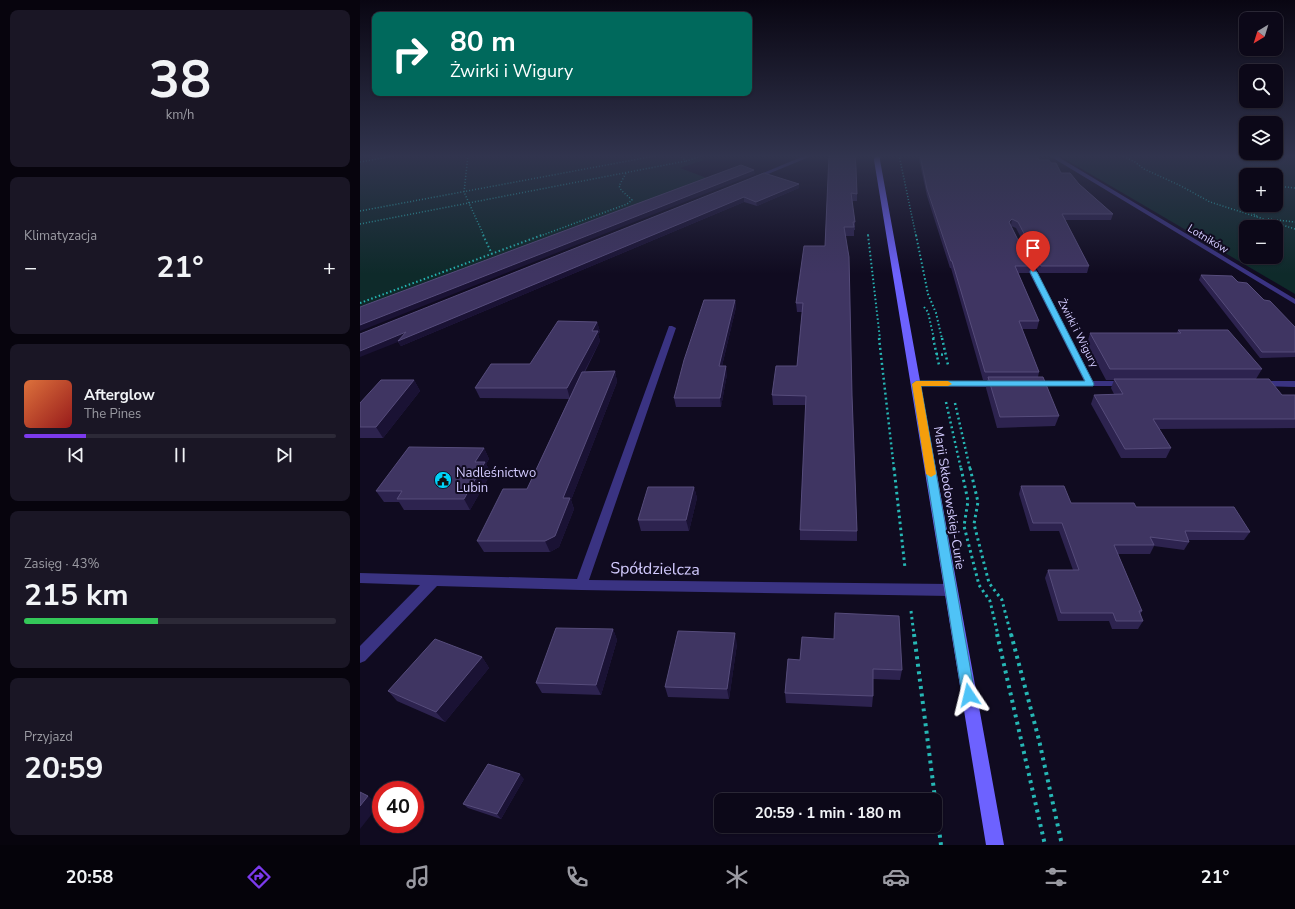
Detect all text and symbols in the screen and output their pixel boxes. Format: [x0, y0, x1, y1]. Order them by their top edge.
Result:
north arrow [1239, 12, 1283, 56]
map controls [1239, 12, 1283, 264]
text: 80 m [450, 23, 516, 61]
icon: right [384, 28, 436, 80]
text: 38 [149, 44, 211, 115]
text: Żwirki i Wigury [450, 59, 573, 83]
button: search [1239, 64, 1283, 108]
text: km/h [166, 106, 194, 124]
button: layers [1239, 116, 1283, 160]
button: + [1239, 168, 1283, 212]
button: − [1239, 220, 1283, 264]
street label: Lotników [1185, 221, 1231, 257]
text: Klimatyzacja [24, 227, 97, 245]
pin [1016, 231, 1050, 272]
icon: arrive [1022, 237, 1044, 259]
text: 21° [156, 247, 204, 288]
text: − [24, 253, 37, 283]
text: + [323, 253, 336, 283]
street label: Żwirki i Wigury [1054, 296, 1102, 370]
text: Afterglow [84, 385, 155, 405]
text: The Pines [84, 405, 141, 423]
street label: Marii Skłodowskiej-Curie [929, 425, 969, 571]
icon: previous [65, 444, 87, 466]
icon: pause [169, 444, 191, 466]
icon: next [273, 444, 295, 466]
place label: Nadleśnictwo Lubin [456, 464, 536, 497]
public building icon: Nadleśnictwo Lubin [433, 470, 453, 490]
text: Zasięg · 43% [24, 555, 100, 573]
street label: Spółdzielcza [610, 557, 700, 581]
text: 215 km [24, 575, 129, 616]
position arrow [948, 674, 990, 716]
text: Przyjazd [24, 728, 73, 746]
text: 20:59 [24, 748, 103, 789]
speed limit sign: 40 [372, 781, 424, 833]
text: 20:59 · 1 min · 180 m [755, 803, 901, 823]
icon: directions [245, 863, 273, 891]
icon: music [404, 863, 432, 891]
icon: phone [563, 863, 591, 891]
icon: climate [723, 863, 751, 891]
icon: car [882, 863, 910, 891]
icon: filters [1042, 863, 1070, 891]
text: 20:58 [66, 865, 113, 889]
text: 21° [1201, 865, 1229, 889]

